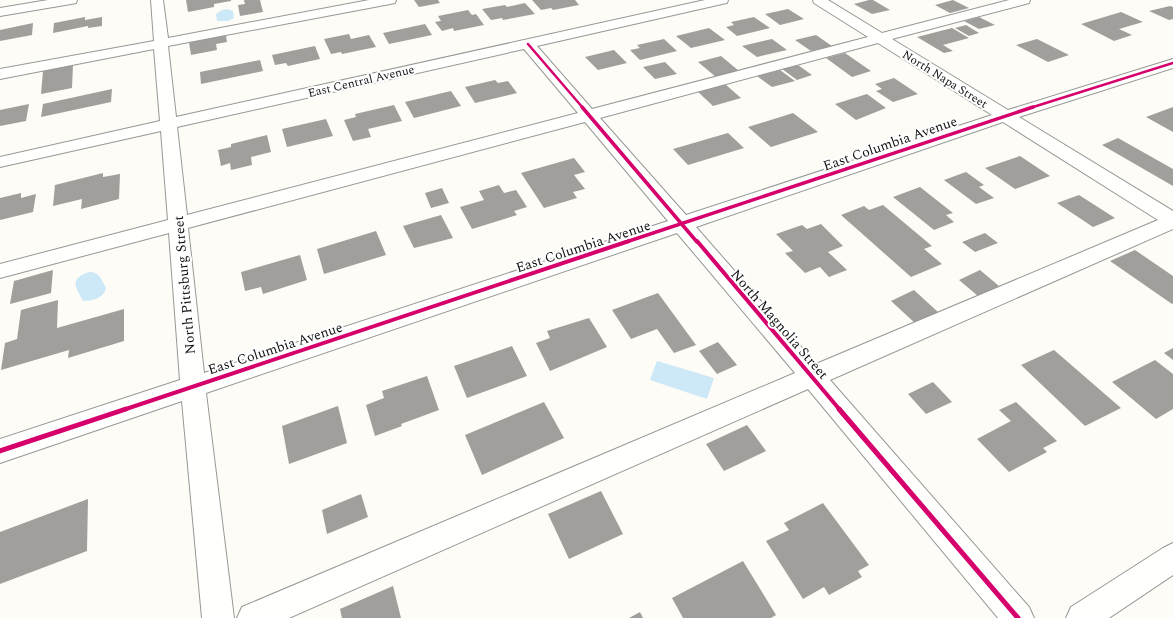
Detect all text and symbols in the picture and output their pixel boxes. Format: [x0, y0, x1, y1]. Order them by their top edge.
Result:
street label: North Napa Street [898, 46, 991, 113]
street label: East Central Avenue [306, 60, 416, 103]
street label: East Columbia Avenue [820, 111, 960, 176]
street label: North Pittsburg Street [168, 215, 201, 355]
street label: East Columbia Avenue [513, 215, 654, 278]
street label: North Magnolia Street [726, 265, 833, 384]
street label: East Columbia Avenue [205, 317, 346, 380]

